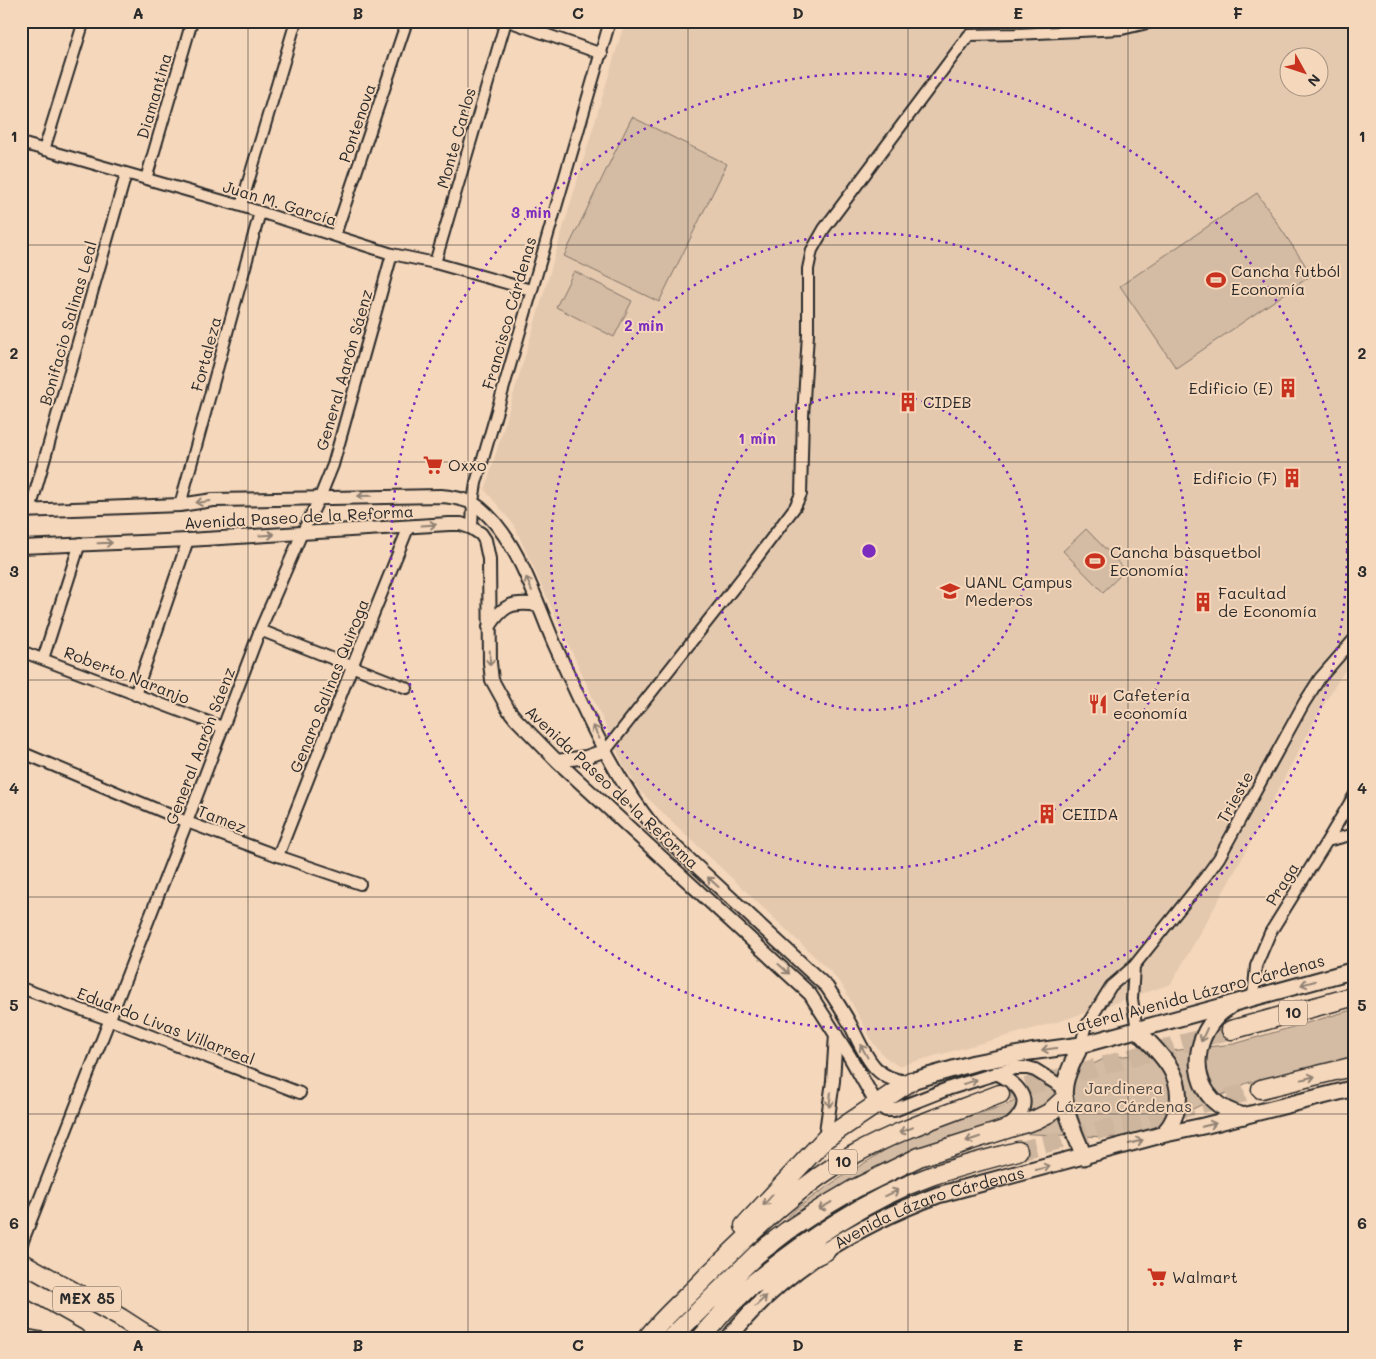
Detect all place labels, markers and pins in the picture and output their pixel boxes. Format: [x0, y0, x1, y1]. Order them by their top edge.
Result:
place label: Cancha futból Economía [1231, 260, 1341, 299]
sports icon: Cancha futból Economía [1205, 269, 1227, 291]
place label: Edificio (E) [1189, 377, 1273, 398]
building icon: Edificio (E) [1277, 377, 1299, 399]
building icon: CIDEB [897, 391, 919, 413]
place label: CIDEB [923, 391, 972, 412]
supermarket icon: Oxxo [422, 454, 444, 476]
place label: Oxxo [448, 454, 486, 475]
place label: Edificio (F) [1193, 467, 1277, 488]
building icon: Edificio (F) [1281, 467, 1303, 489]
place label: Cancha bàsquetbol Economía [1110, 541, 1261, 580]
centre of rings [860, 542, 878, 560]
sports icon: Cancha bàsquetbol Economía [1084, 550, 1106, 572]
place label: UANL Campus Mederos [965, 571, 1073, 610]
school or university icon: UANL Campus Mederos [939, 580, 961, 602]
place label: Facultad de Economía [1218, 582, 1317, 621]
building icon: Facultad de Economía [1192, 591, 1214, 613]
place label: Cafetería economía [1113, 684, 1191, 723]
restaurant icon: Cafetería economía [1087, 693, 1109, 715]
building icon: CEIIDA [1036, 803, 1058, 825]
place label: CEIIDA [1062, 803, 1119, 824]
supermarket icon: Walmart [1146, 1266, 1168, 1288]
place label: Walmart [1172, 1266, 1238, 1287]

